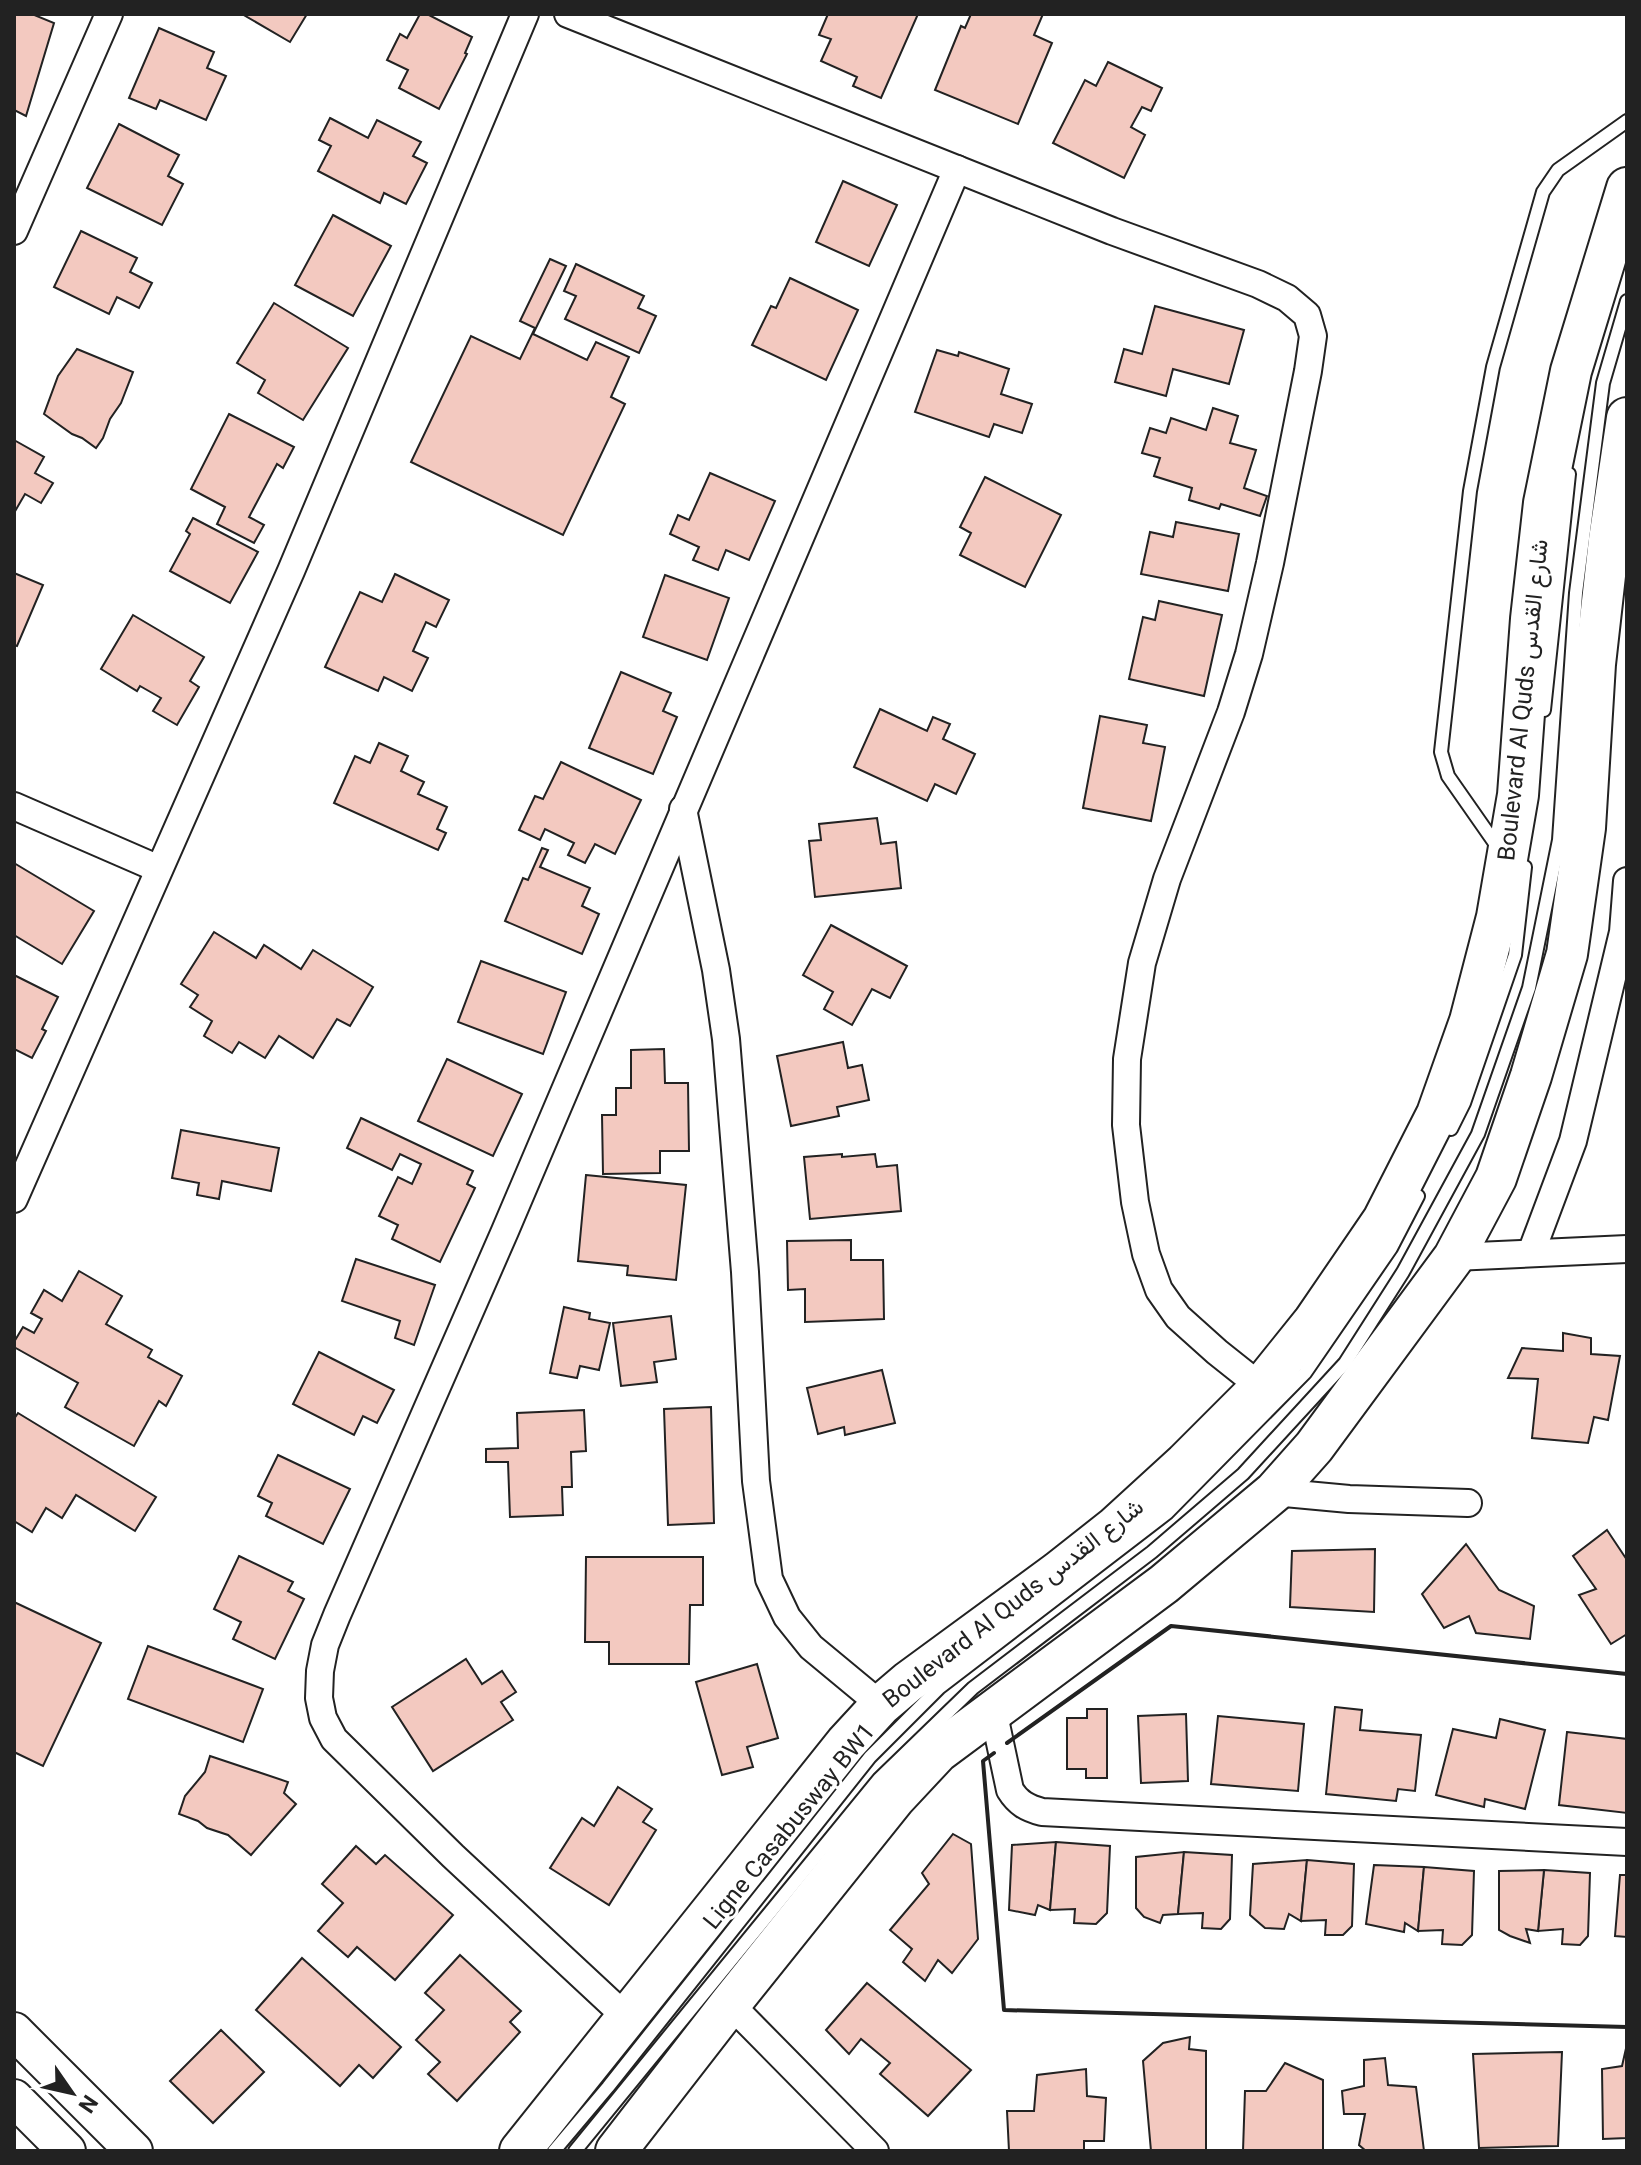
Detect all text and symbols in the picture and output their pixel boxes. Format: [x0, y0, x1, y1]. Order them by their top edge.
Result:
street label: Boulevard Al Quds شارع القدس [1489, 538, 1561, 863]
street label: Boulevard Al Quds شارع القدس [875, 1490, 1153, 1719]
street label: Ligne Casabusway BW1 [695, 1716, 886, 1939]
north arrow [32, 2053, 112, 2133]
text: N [68, 2087, 105, 2119]

